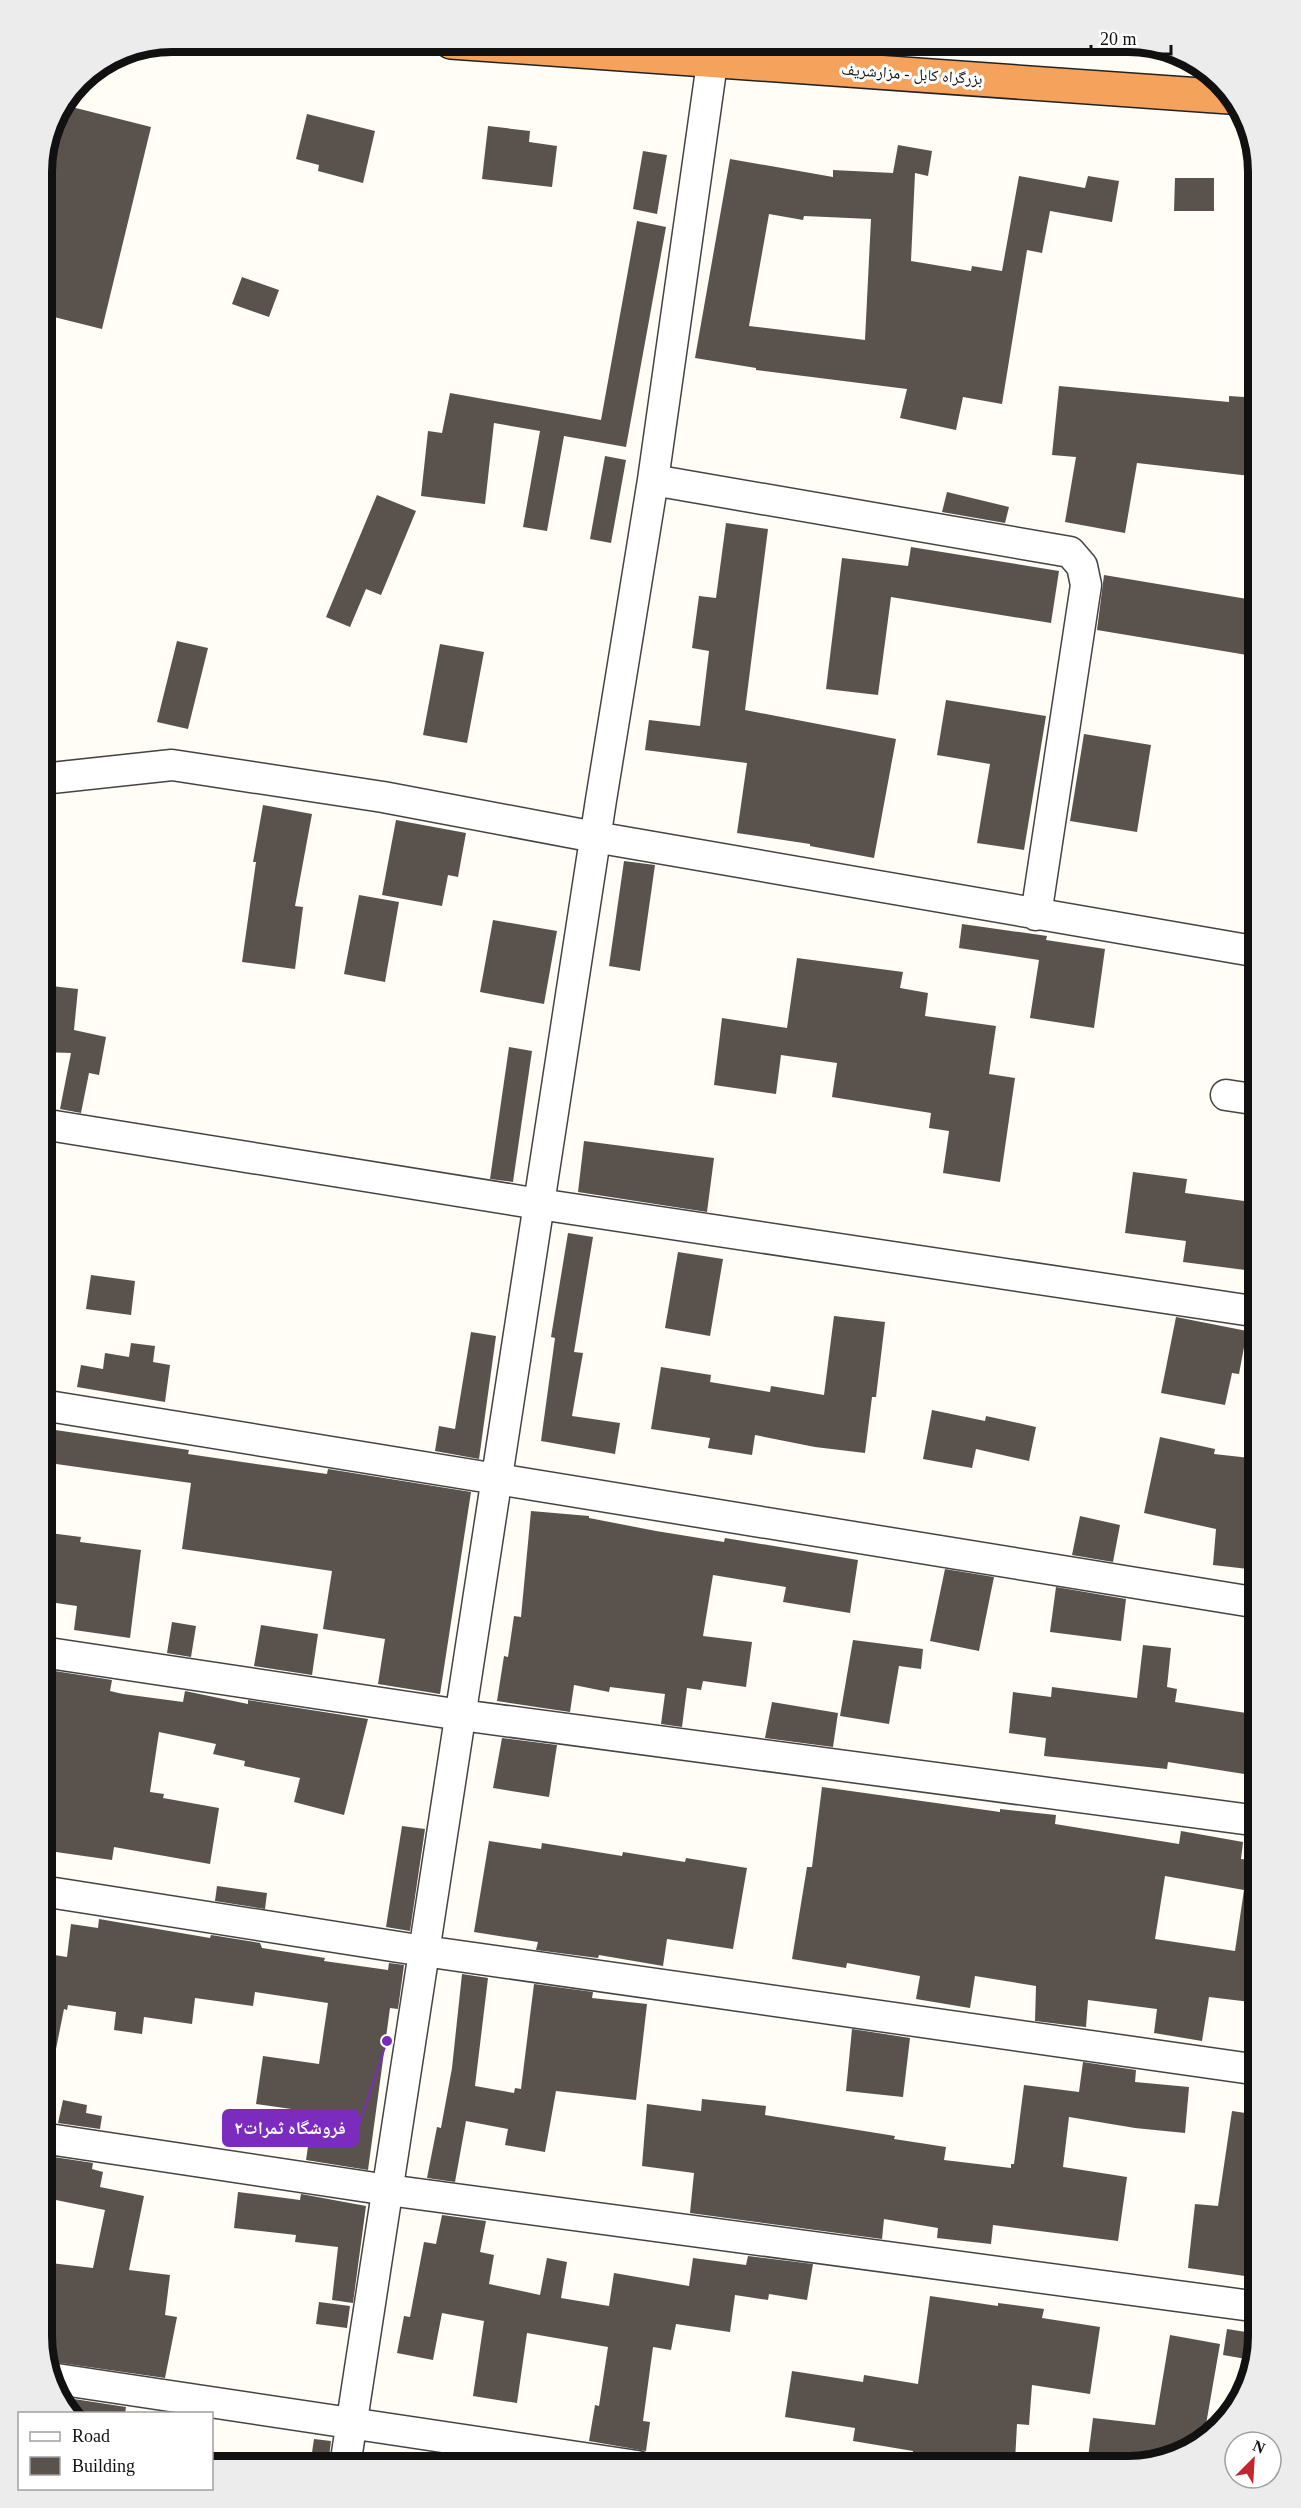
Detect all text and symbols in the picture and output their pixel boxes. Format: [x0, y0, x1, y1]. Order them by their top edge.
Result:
scale bar [1091, 18, 1170, 56]
text: 20 m [1100, 29, 1137, 49]
street label: بزرگراه کابل - مزارشریف [841, 61, 983, 89]
callout: فروشگاه ثمرات٢ [223, 2110, 358, 2146]
text: فروشگاه ثمرات٢ [234, 2118, 346, 2138]
legend [18, 2412, 213, 2490]
text: Road [72, 2426, 110, 2446]
north arrow [1223, 2430, 1283, 2490]
text: N [1250, 2437, 1268, 2457]
text: Building [72, 2456, 135, 2476]

